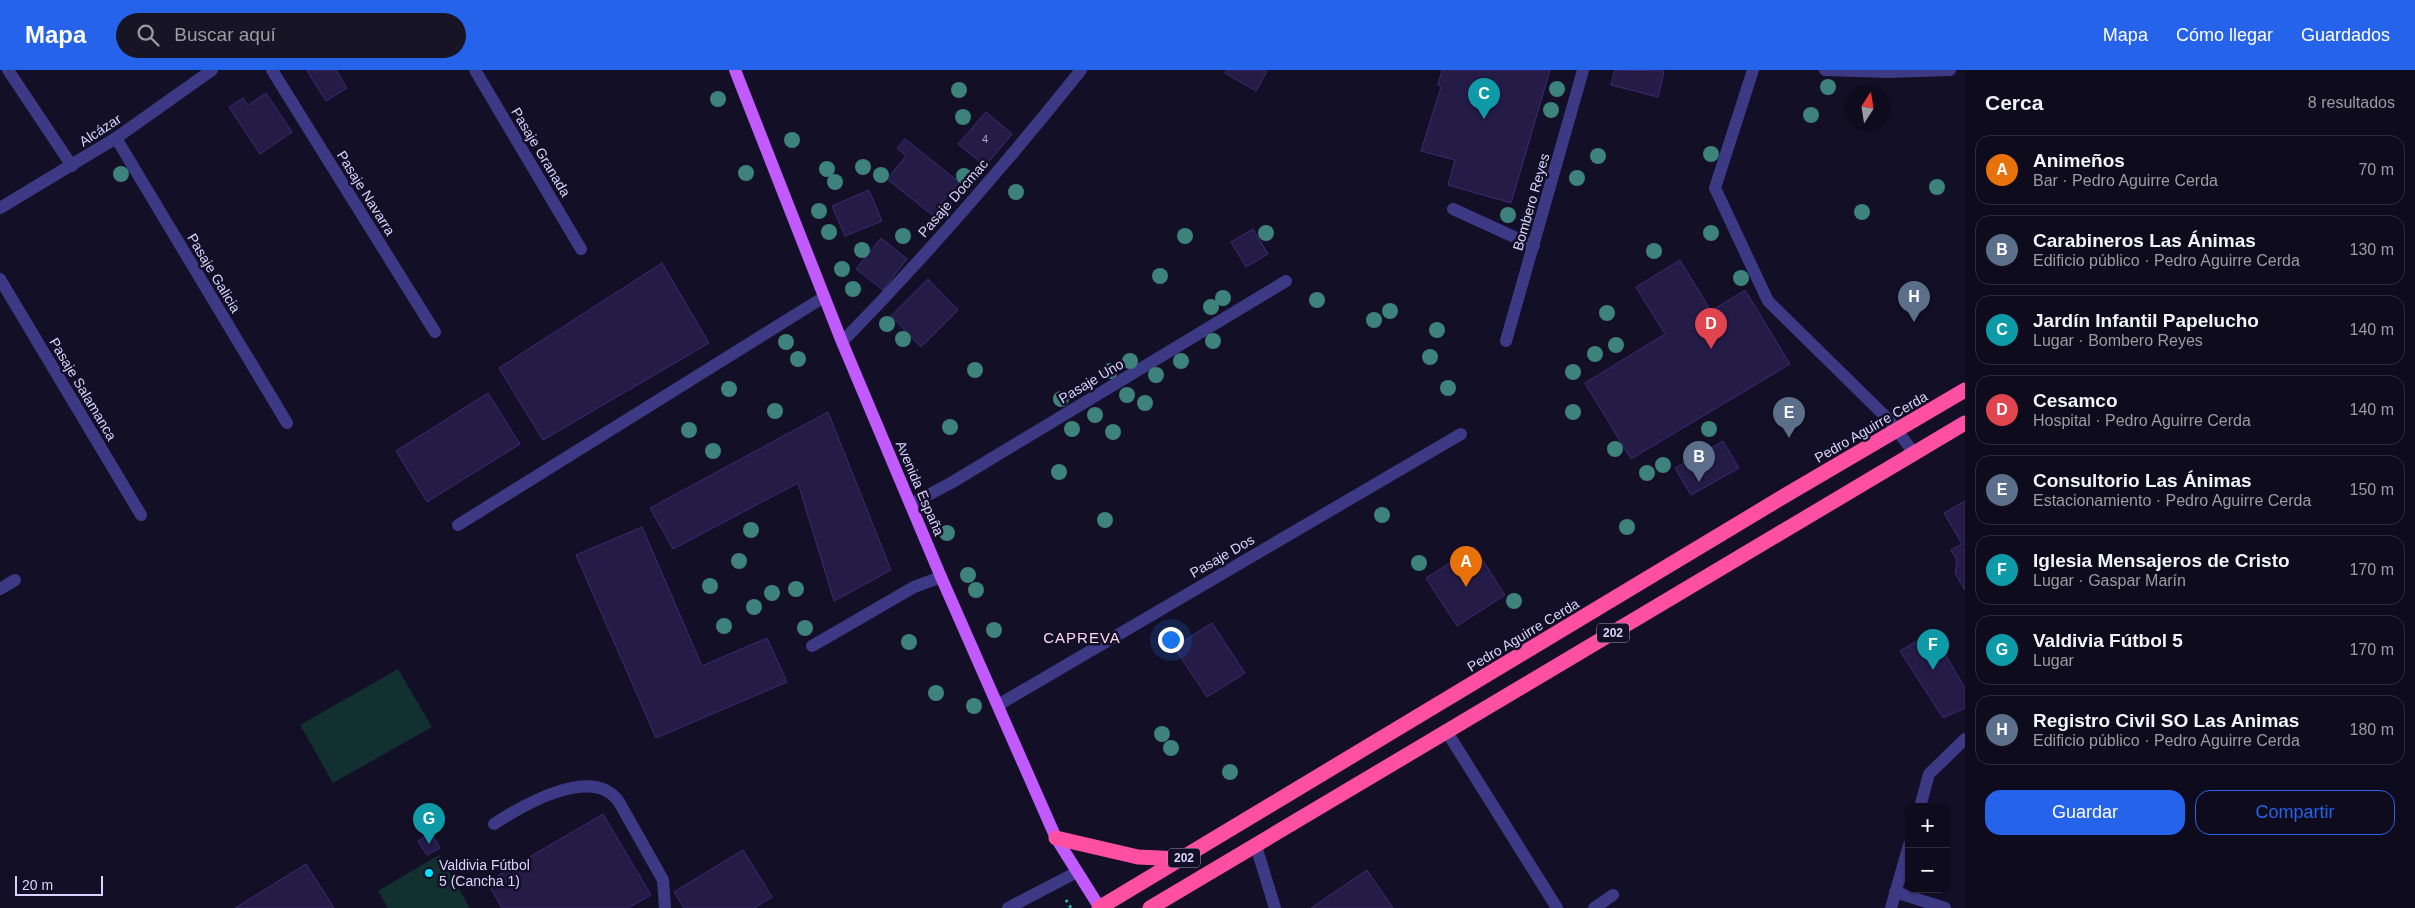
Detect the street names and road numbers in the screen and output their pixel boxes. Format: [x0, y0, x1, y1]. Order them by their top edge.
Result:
street label: Pasaje Granada [508, 105, 574, 200]
street label: Alcázar [76, 110, 124, 149]
street label: Pasaje Navarra [334, 148, 398, 238]
street label: Bombero Reyes [1509, 152, 1553, 252]
street label: Pasaje Docmac [915, 156, 991, 240]
street label: Pasaje Galicia [184, 231, 244, 316]
street label: Pasaje Salamanca [46, 335, 120, 443]
street label: Pasaje Uno [1056, 355, 1126, 406]
street label: Pedro Aguirre Cerda [1812, 388, 1930, 466]
street label: Avenida España [893, 438, 947, 538]
street label: Pasaje Dos [1187, 531, 1257, 581]
street label: Pedro Aguirre Cerda [1464, 595, 1582, 675]
road number: 202 [1597, 624, 1629, 642]
road number: 202 [1168, 848, 1200, 868]

